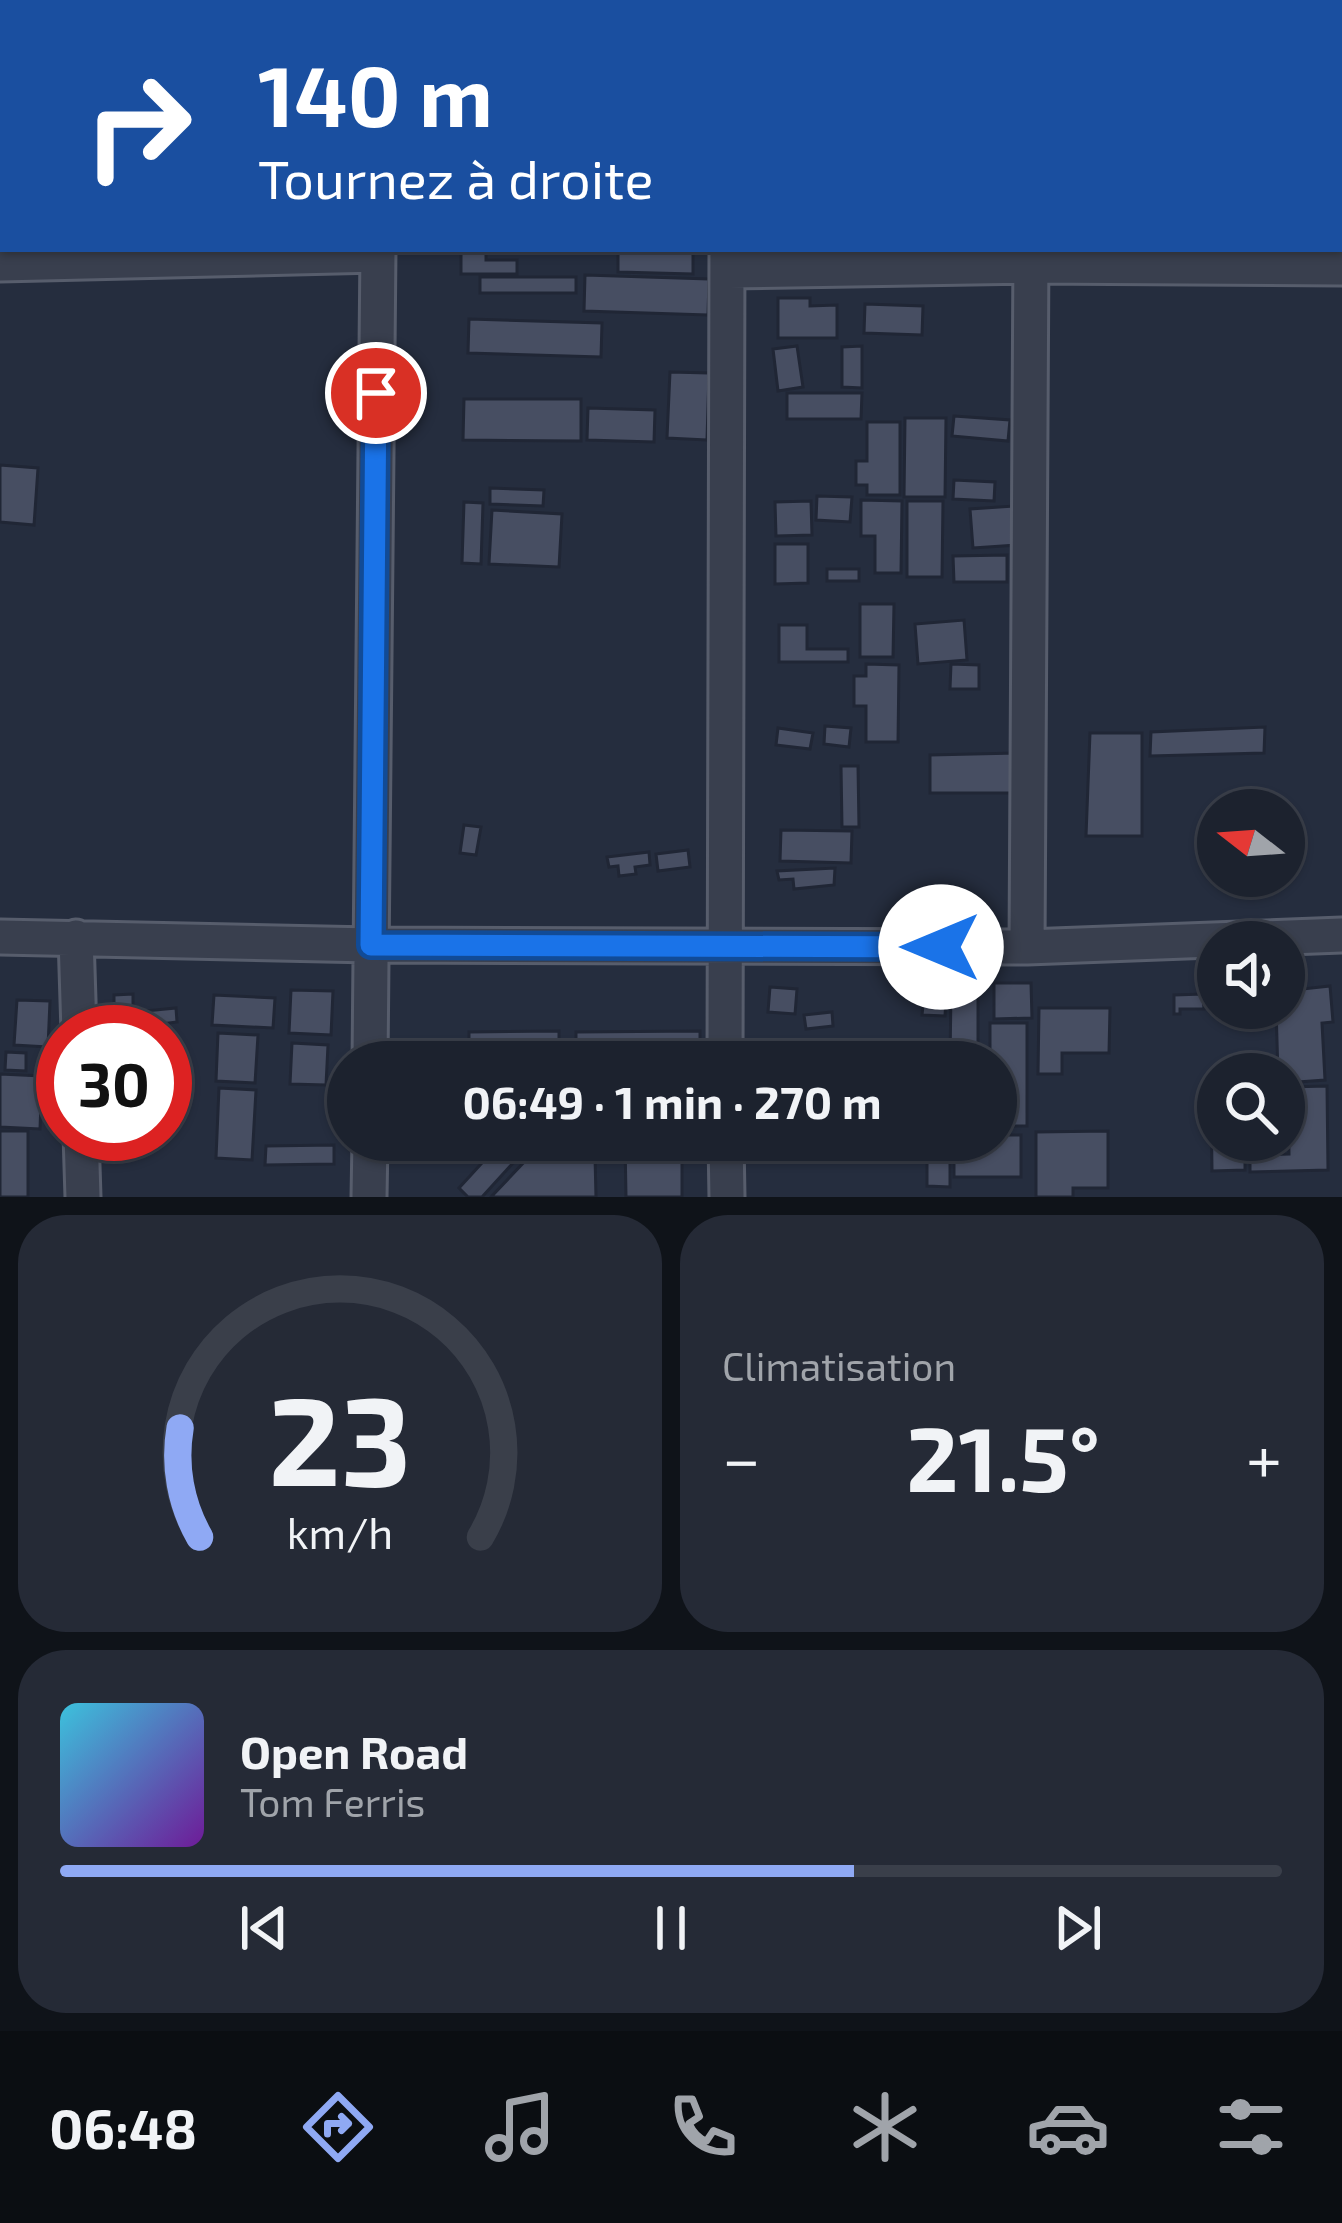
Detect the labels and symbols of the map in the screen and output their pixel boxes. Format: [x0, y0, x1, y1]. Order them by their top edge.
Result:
pin [325, 342, 427, 444]
north arrow [1197, 789, 1305, 897]
position arrow [878, 884, 1004, 1010]
speed limit sign: 30 [36, 1005, 192, 1161]

